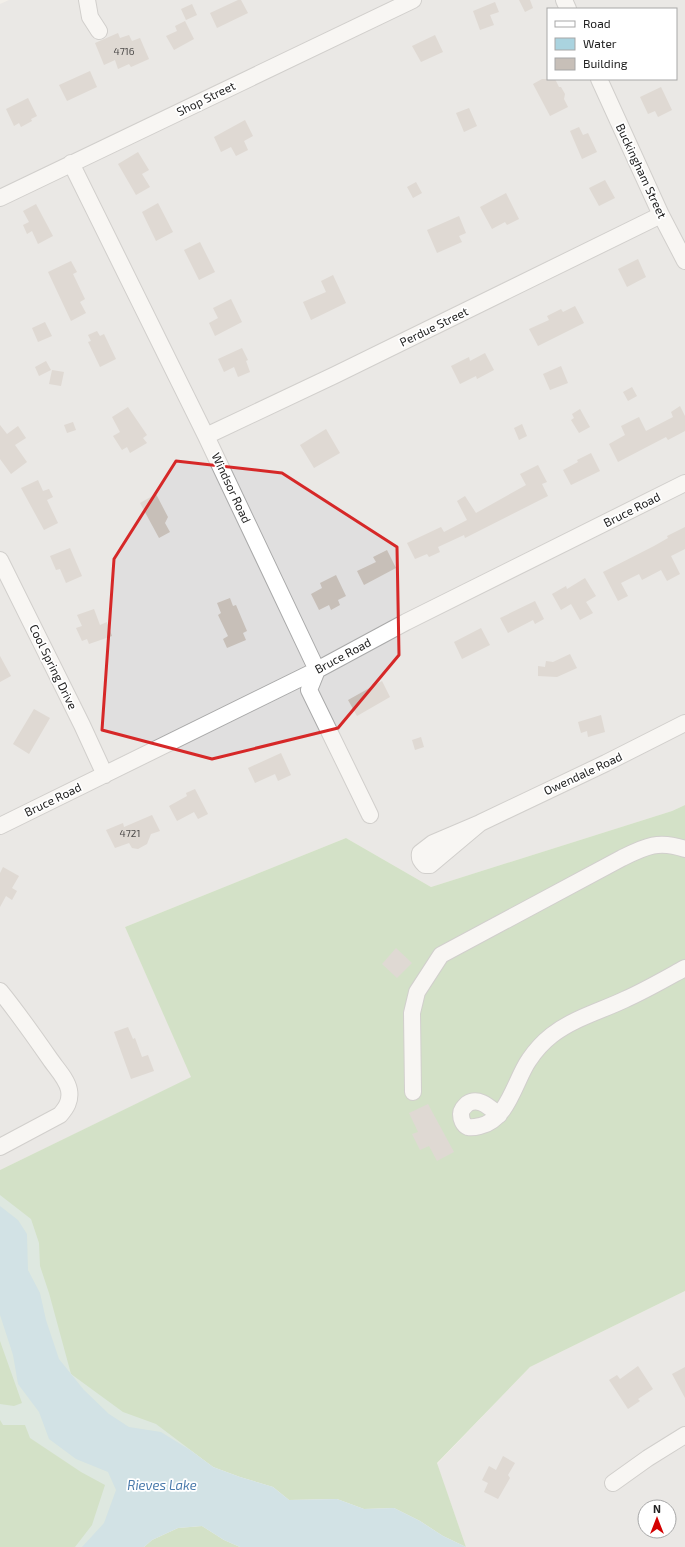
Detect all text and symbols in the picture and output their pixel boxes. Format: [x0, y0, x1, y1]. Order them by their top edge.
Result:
legend [547, 8, 677, 80]
text: Road [583, 16, 611, 30]
text: Water [583, 36, 617, 50]
house number: 4716 [114, 45, 135, 57]
text: Building [583, 56, 628, 70]
street label: Shop Street [174, 78, 238, 118]
street label: Buckingham Street [614, 121, 670, 221]
street label: Perdue Street [397, 303, 470, 349]
street label: Windsor Road [210, 450, 254, 525]
street label: Bruce Road [601, 489, 662, 529]
street label: Cool Spring Drive [27, 622, 81, 711]
street label: Bruce Road [312, 634, 373, 676]
street label: Owendale Road [541, 749, 624, 797]
street label: Bruce Road [22, 779, 83, 819]
house number: 4721 [120, 827, 140, 839]
water label: Rieves Lake [127, 1477, 197, 1493]
north arrow [637, 1499, 677, 1539]
text: N [653, 1502, 661, 1515]

